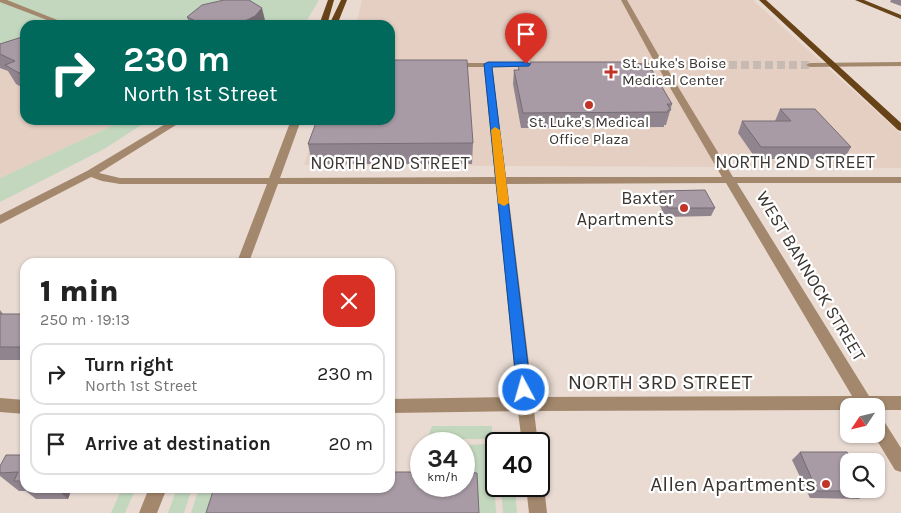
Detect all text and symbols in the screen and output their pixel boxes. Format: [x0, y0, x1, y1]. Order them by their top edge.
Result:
pin [505, 13, 547, 64]
icon: arrive [512, 20, 540, 48]
text: 230 m [123, 39, 230, 80]
icon: right [40, 40, 105, 105]
place label: St. Luke's Boise Medical Center [622, 54, 726, 89]
marker: St. Luke's Boise Medical Center [604, 65, 618, 79]
text: North 1st Street [123, 81, 278, 107]
marker: St. Luke's Medical Office Plaza [583, 99, 595, 111]
place label: St. Luke's Medical Office Plaza [529, 113, 649, 148]
street label: NORTH 2ND STREET [715, 151, 875, 173]
street label: NORTH 2ND STREET [310, 152, 470, 174]
place label: Baxter Apartments [577, 187, 674, 230]
street label: WEST BANNOCK STREET [751, 187, 871, 365]
marker: Baxter Apartments [678, 202, 690, 214]
text: 1 min [40, 273, 119, 309]
button: close [323, 275, 375, 327]
text: 250 m · 19:13 [40, 310, 130, 329]
text: Turn right [85, 354, 174, 376]
icon: right [42, 360, 70, 388]
text: 230 m [317, 363, 373, 385]
position arrow [497, 363, 549, 415]
street label: NORTH 3RD STREET [568, 370, 753, 394]
text: North 1st Street [85, 376, 197, 395]
north arrow [840, 398, 885, 442]
map controls [840, 398, 885, 498]
icon: arrive [42, 430, 70, 458]
speed limit sign: 40 [485, 432, 550, 497]
text: Arrive at destination [85, 433, 271, 455]
text: 20 m [328, 433, 373, 455]
text: 34 [427, 444, 458, 473]
button: search [840, 453, 885, 498]
text: km/h [427, 470, 458, 484]
place label: Allen Apartments [650, 472, 816, 496]
marker: Allen Apartments [820, 478, 832, 490]

